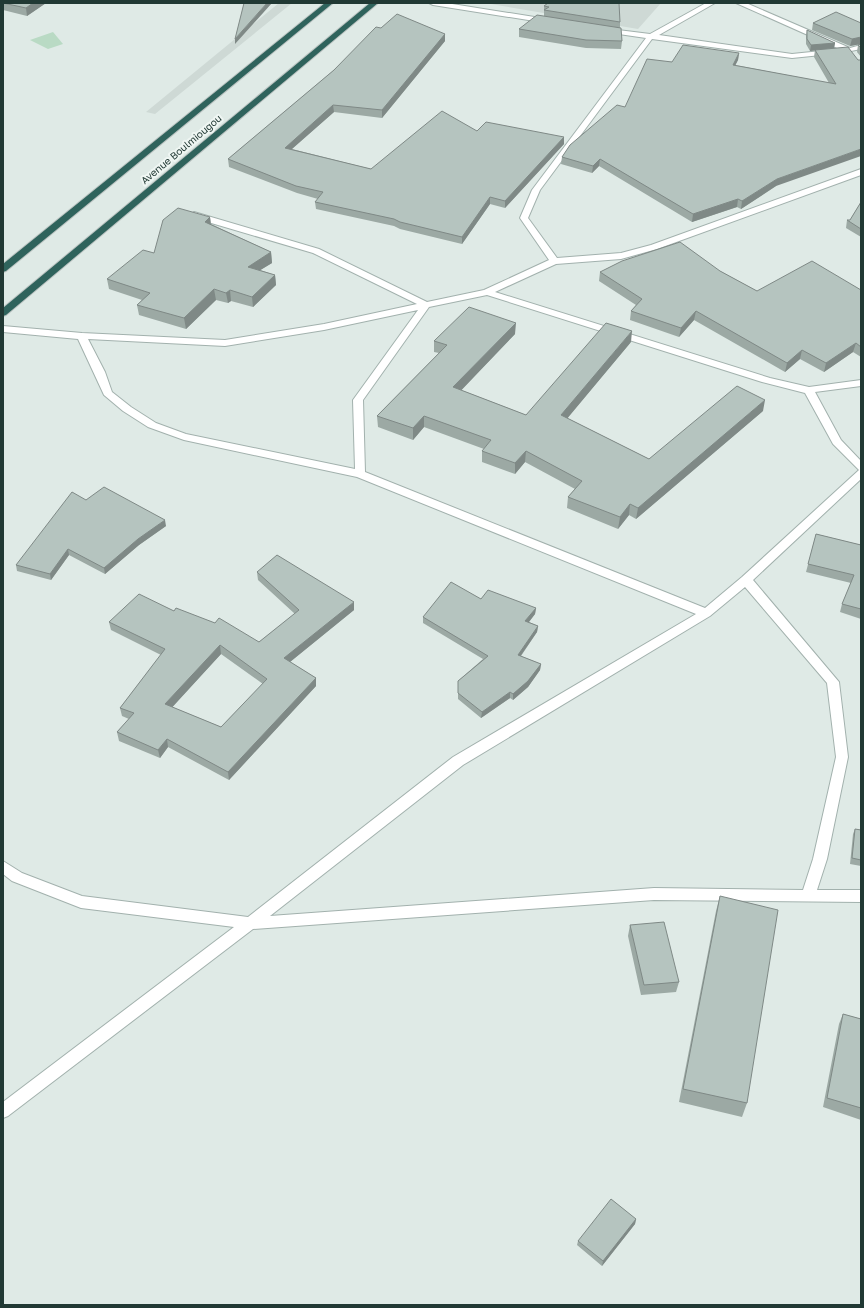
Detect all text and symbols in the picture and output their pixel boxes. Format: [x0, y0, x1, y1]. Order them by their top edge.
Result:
street label: Avenue Boulmiougou [138, 112, 224, 186]

